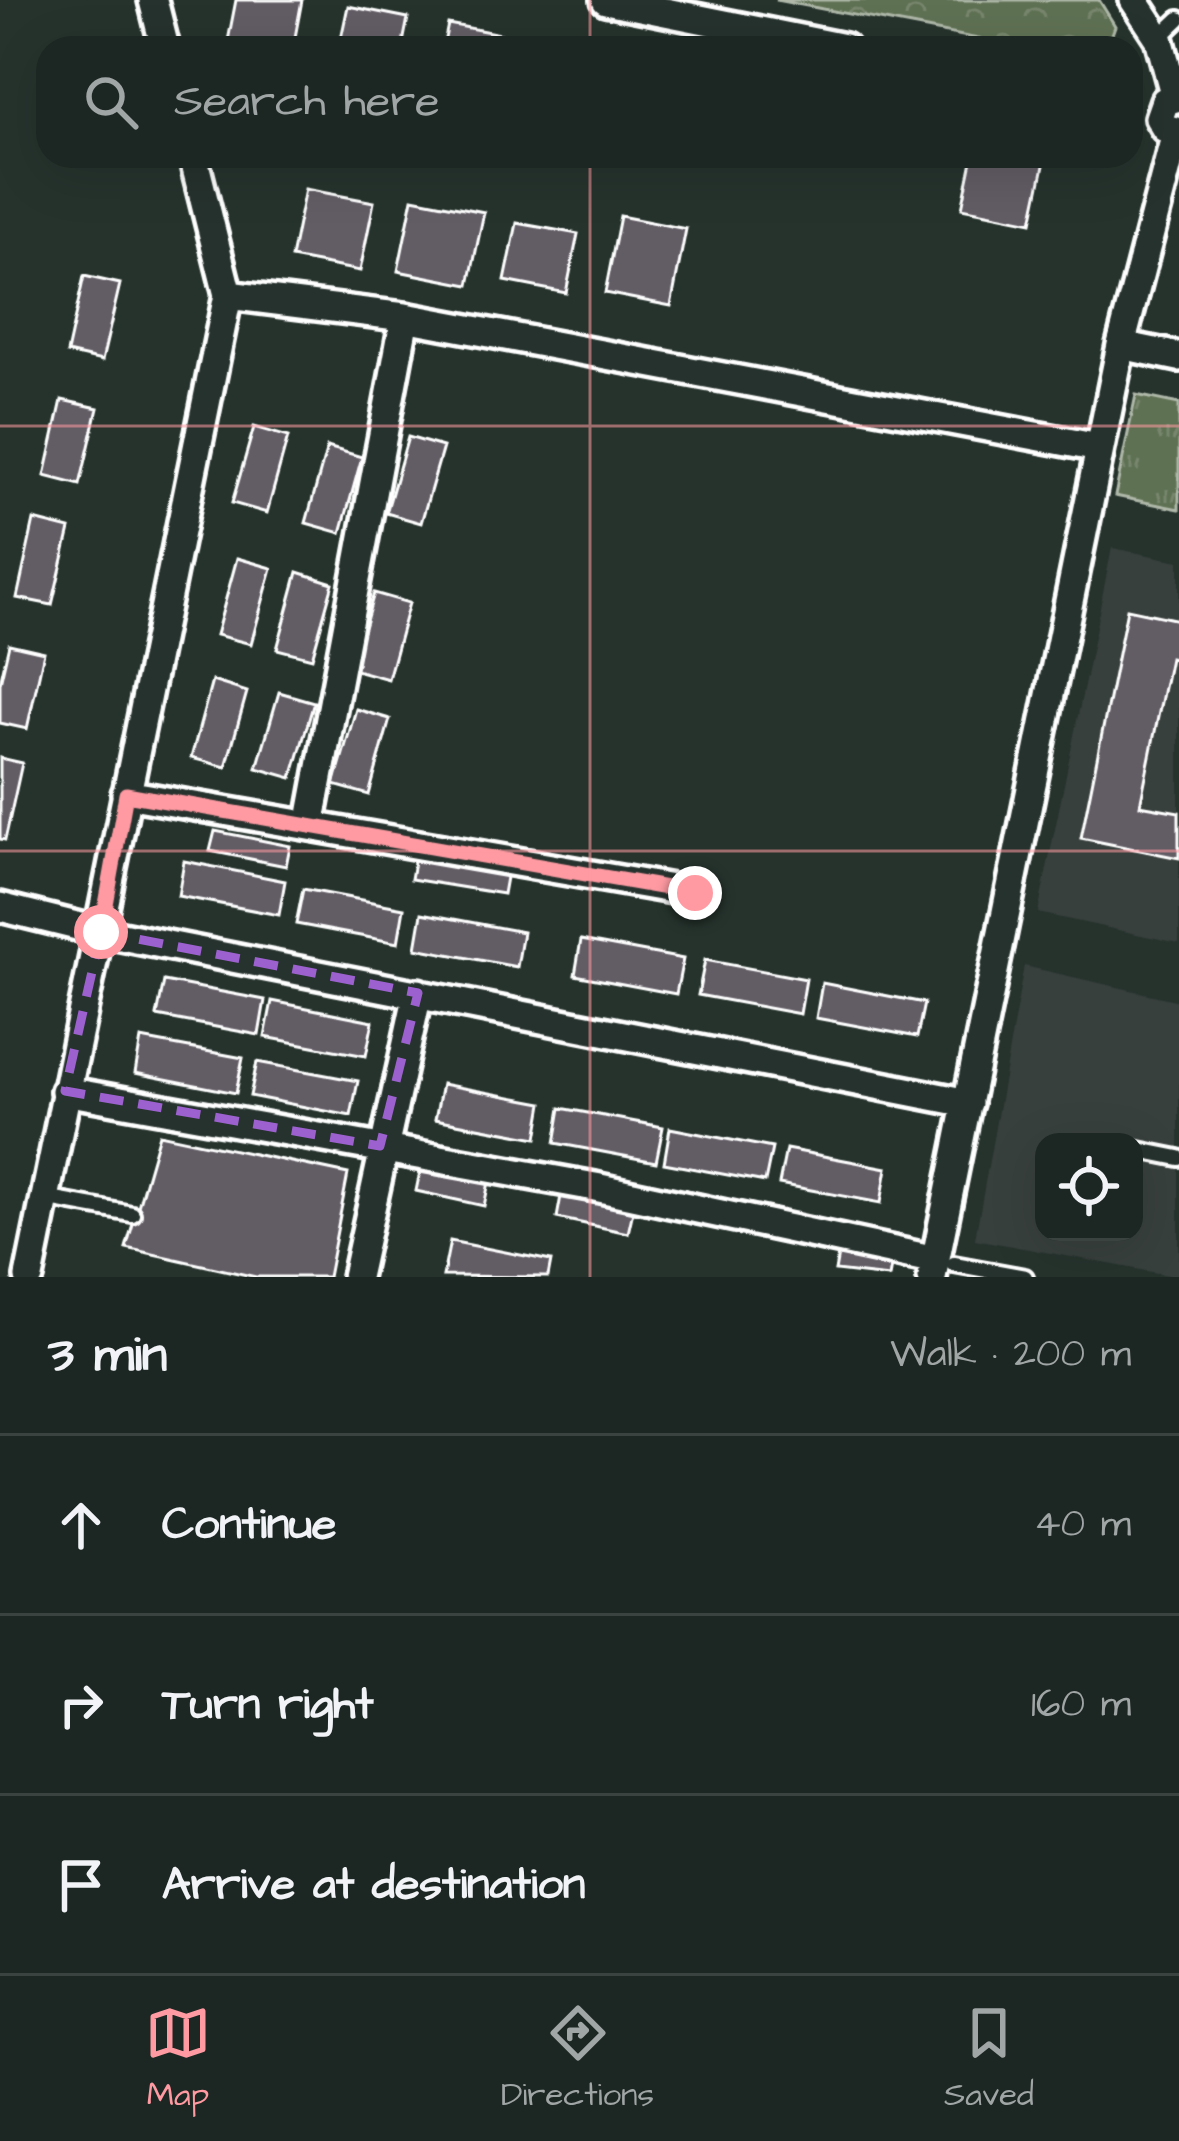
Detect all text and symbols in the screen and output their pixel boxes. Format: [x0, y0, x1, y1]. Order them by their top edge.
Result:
search box [36, 36, 1143, 168]
icon: search [78, 69, 144, 135]
text: Search here [174, 71, 440, 133]
route end [668, 866, 722, 920]
route start [74, 905, 128, 959]
map controls [1035, 1133, 1143, 1241]
button: locate [1035, 1133, 1143, 1241]
text: 3 min [48, 1320, 167, 1391]
text: Walk · 200 m [890, 1328, 1131, 1382]
icon: ahead [48, 1492, 114, 1558]
text: Continue [162, 1494, 336, 1556]
text: 40 m [1034, 1498, 1131, 1552]
icon: right [48, 1672, 114, 1738]
text: Turn right [162, 1674, 374, 1736]
text: 160 m [1031, 1678, 1131, 1732]
icon: arrive [48, 1852, 114, 1918]
text: Arrive at destination [162, 1854, 585, 1916]
tab: Map [145, 2000, 211, 2118]
tab: Directions [501, 2000, 654, 2118]
tab: Saved [944, 2000, 1034, 2118]

